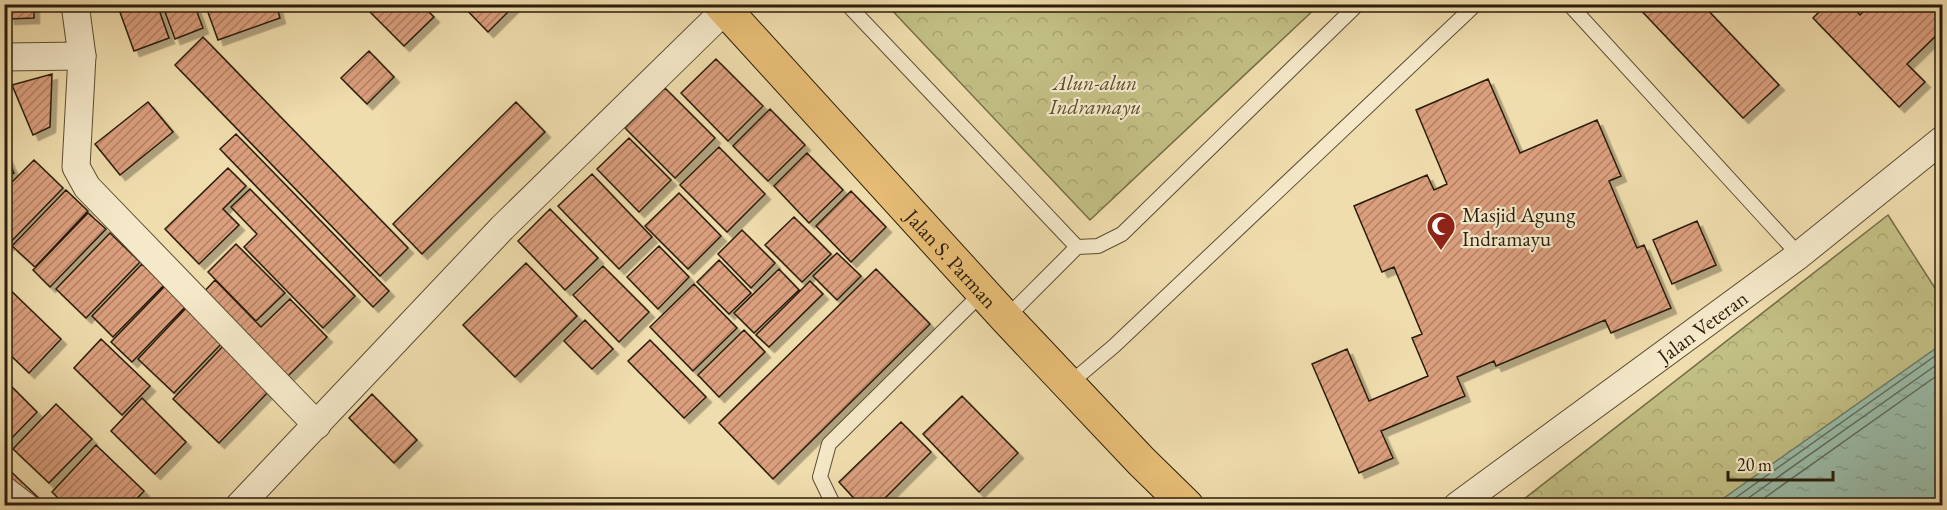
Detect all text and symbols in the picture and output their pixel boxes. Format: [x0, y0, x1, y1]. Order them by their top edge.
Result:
park label: Alun-alun Indramayu [1048, 69, 1141, 120]
place label: Masjid Agung Indramayu [1462, 201, 1576, 252]
street label: Jalan S. Parman [898, 202, 1004, 314]
mosque icon: Masjid Agung Indramayu [1425, 210, 1457, 252]
street label: Jalan Veteran [1650, 284, 1753, 369]
scale bar [1728, 444, 1833, 482]
text: 20 m [1737, 453, 1772, 476]

